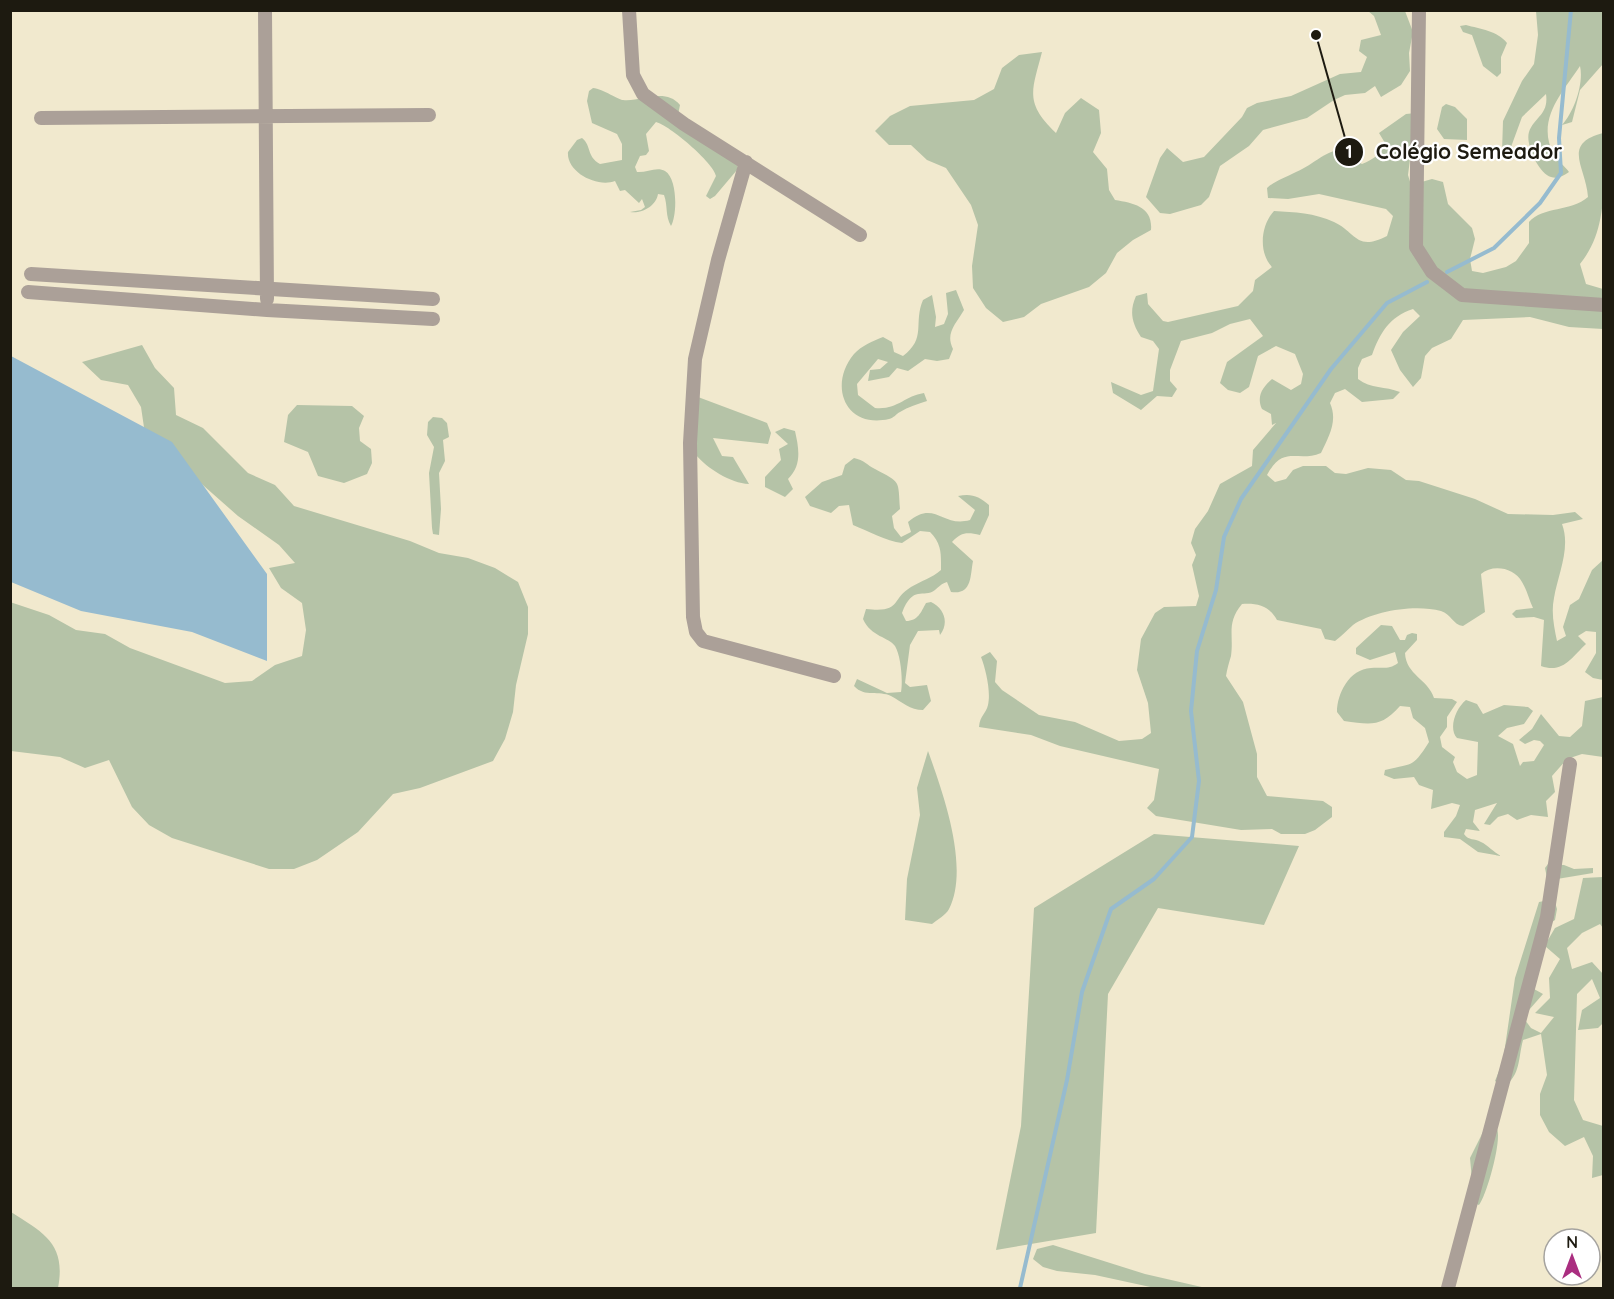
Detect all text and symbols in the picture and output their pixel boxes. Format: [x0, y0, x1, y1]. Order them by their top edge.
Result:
callout: Colégio Semeador [1334, 132, 1574, 171]
text: Colégio Semeador [1376, 138, 1562, 164]
text: 1 [1345, 140, 1353, 163]
north arrow [1542, 1227, 1602, 1287]
text: N [1566, 1232, 1578, 1252]

